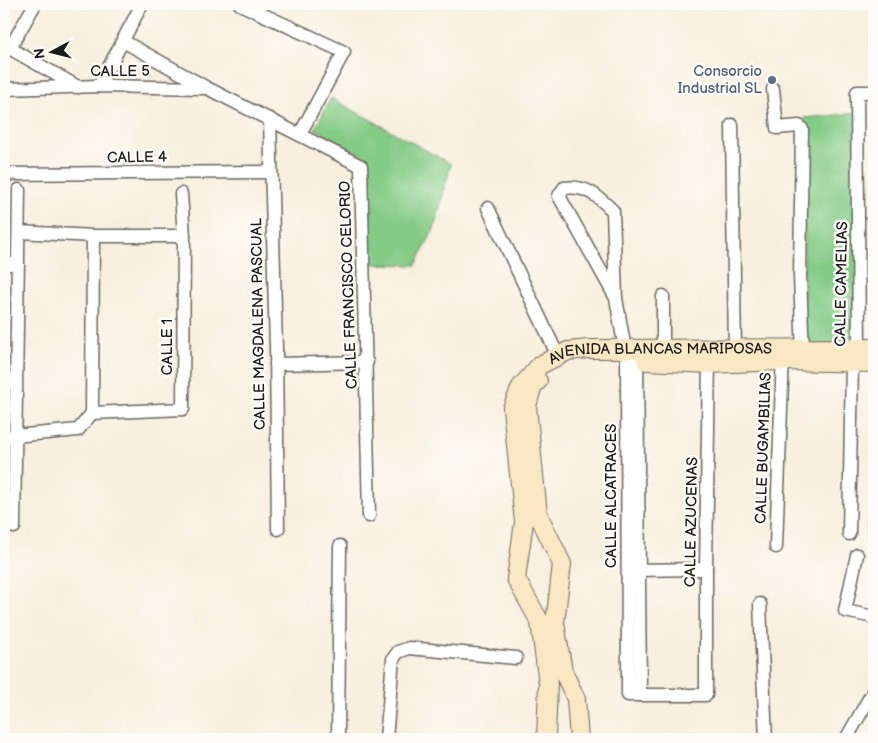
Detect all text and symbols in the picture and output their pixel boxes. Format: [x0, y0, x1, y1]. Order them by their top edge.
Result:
north arrow [28, 28, 78, 78]
text: N [31, 47, 49, 60]
street label: CALLE 5 [90, 62, 150, 81]
place label: Consorcio Industrial SL [678, 62, 762, 98]
marker: Consorcio Industrial SL [766, 74, 778, 86]
street label: CALLE 4 [107, 147, 167, 168]
street label: CALLE FRANCISCO CELORIO [335, 180, 362, 390]
street label: CALLE MAGDALENA PASCUAL [247, 217, 270, 430]
street label: CALLE CAMELIAS [831, 221, 852, 347]
street label: CALLE 1 [158, 319, 177, 375]
street label: AVENIDA BLANCAS MARIPOSAS [546, 339, 772, 369]
street label: CALLE BUGAMBILIAS [751, 372, 776, 524]
street label: CALLE ALCATRACES [602, 424, 621, 568]
street label: CALLE AZUCENAS [681, 457, 702, 587]

